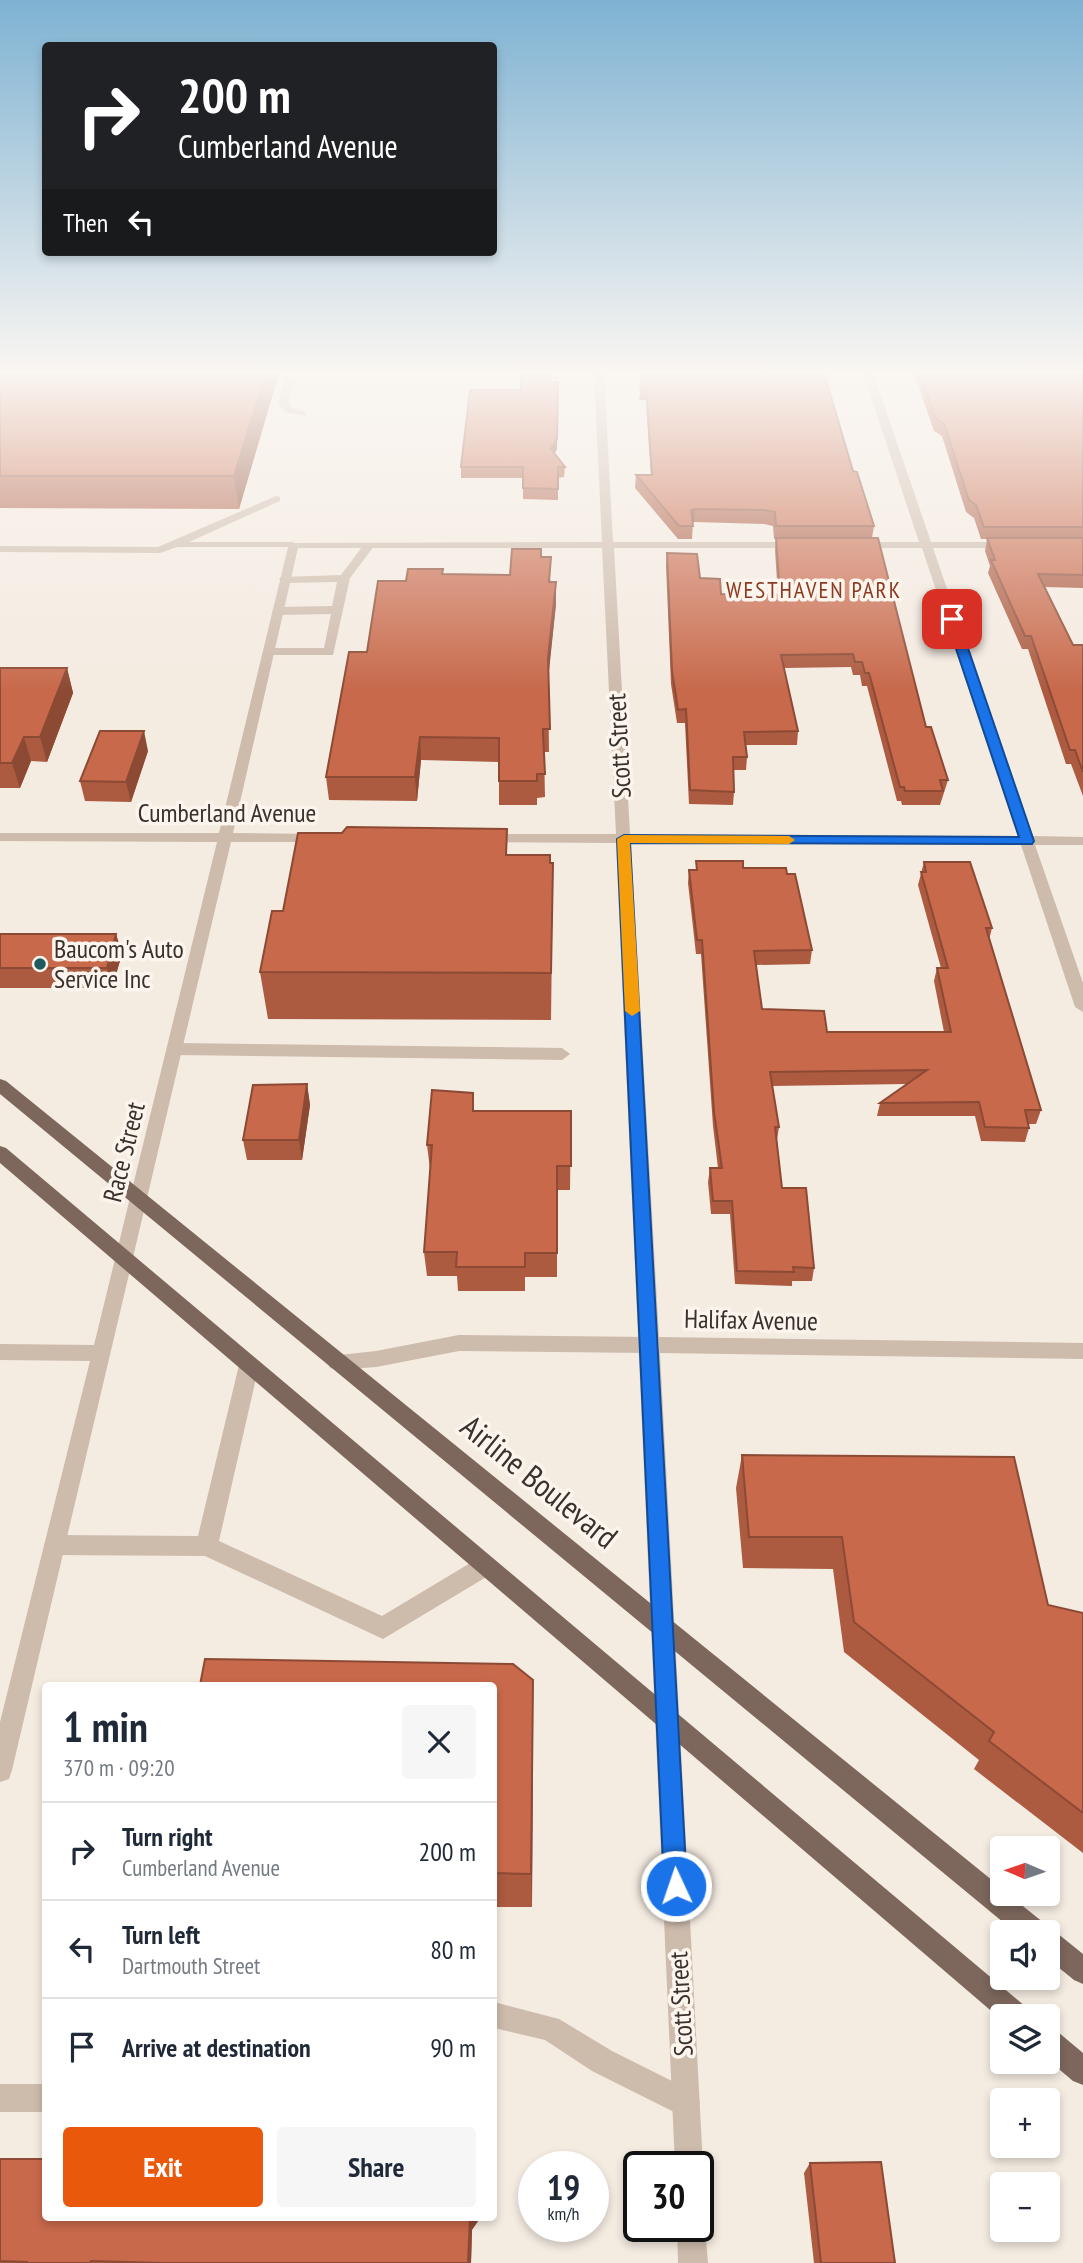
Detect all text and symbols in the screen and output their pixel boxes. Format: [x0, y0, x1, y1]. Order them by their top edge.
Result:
text: 200 m [178, 63, 291, 127]
icon: right [63, 70, 154, 161]
text: Cumberland Avenue [178, 125, 398, 167]
icon: left [122, 203, 160, 241]
text: Then [63, 206, 108, 239]
district label: WESTHAVEN PARK [726, 575, 902, 604]
pin [922, 589, 982, 649]
icon: arrive [933, 600, 971, 638]
street label: Scott Street [599, 693, 638, 799]
street label: Cumberland Avenue [138, 796, 316, 829]
place label: Baucom's Auto Service Inc [54, 932, 184, 995]
marker: Baucom's Auto Service Inc [32, 956, 48, 972]
street label: Race Street [95, 1099, 152, 1205]
street label: Halifax Avenue [684, 1302, 818, 1337]
street label: Airline Boulevard [453, 1405, 627, 1557]
text: 1 min [63, 1699, 148, 1754]
button: close [402, 1705, 476, 1779]
text: 370 m · 09:20 [63, 1753, 175, 1782]
text: Turn right [122, 1820, 213, 1853]
icon: right [63, 1832, 101, 1870]
text: 200 m [418, 1835, 476, 1868]
north arrow [990, 1836, 1060, 1906]
map controls [990, 1836, 1060, 2242]
position arrow [639, 1849, 713, 1923]
text: Cumberland Avenue [122, 1853, 280, 1882]
text: Turn left [122, 1918, 200, 1951]
button: sound [990, 1920, 1060, 1990]
icon: left [63, 1930, 101, 1968]
text: 80 m [430, 1933, 476, 1966]
text: Dartmouth Street [122, 1951, 260, 1980]
street label: Scott Street [661, 1951, 700, 2057]
button: layers [990, 2004, 1060, 2074]
icon: arrive [63, 2028, 101, 2066]
text: Arrive at destination [122, 2031, 311, 2064]
text: 90 m [430, 2031, 476, 2064]
button: + [990, 2088, 1060, 2158]
button: Exit [63, 2127, 263, 2207]
button: Share [277, 2127, 476, 2207]
speed limit sign: 30 [623, 2151, 714, 2242]
text: 19 [547, 2164, 580, 2210]
button: − [990, 2172, 1060, 2242]
text: km/h [548, 2202, 579, 2225]

